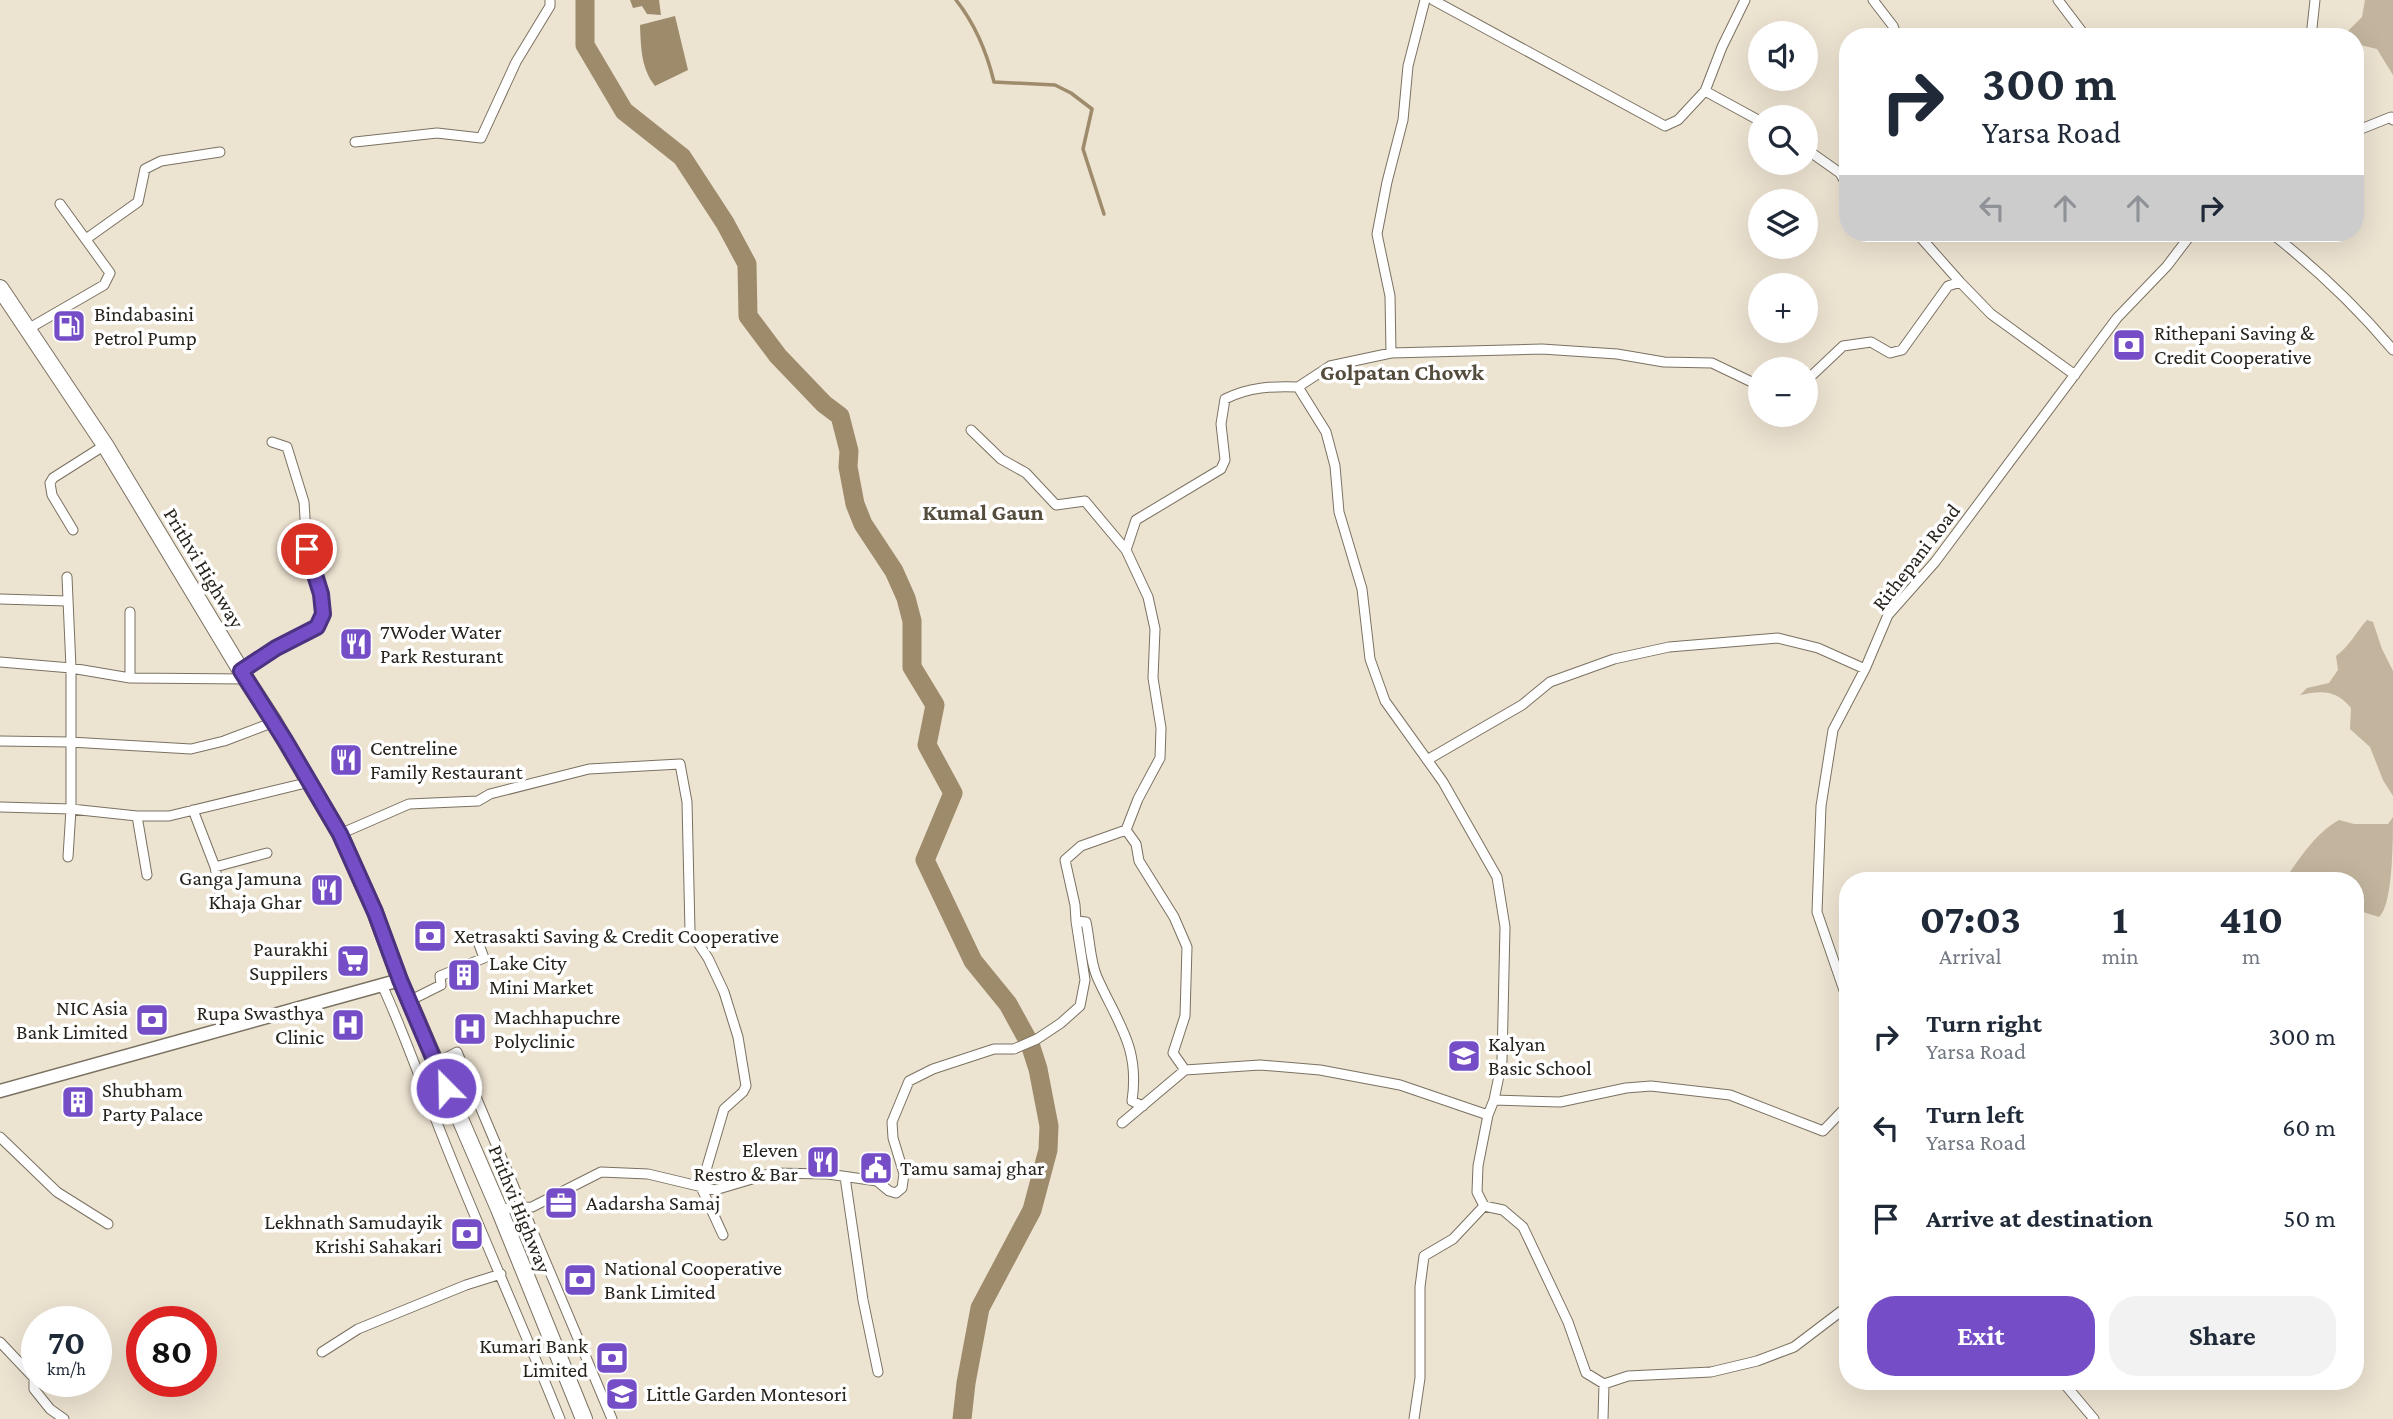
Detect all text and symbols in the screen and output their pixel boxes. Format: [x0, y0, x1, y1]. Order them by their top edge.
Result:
map controls [1748, 21, 1818, 427]
button: sound [1748, 21, 1818, 91]
icon: right [1867, 56, 1958, 147]
text: 300 m [1982, 56, 2116, 111]
button: search [1748, 105, 1818, 175]
text: Yarsa Road [1982, 114, 2121, 150]
button: layers [1748, 189, 1818, 259]
icon: left [1973, 189, 2011, 227]
icon: ahead [2046, 189, 2084, 227]
icon: ahead [2119, 189, 2157, 227]
icon: right [2192, 189, 2230, 227]
button: + [1748, 273, 1818, 343]
place label: Bindabasini Petrol Pump [94, 302, 197, 350]
fuel station icon: Bindabasini Petrol Pump [50, 307, 88, 345]
place label: Rithepani Saving & Credit Cooperative [2154, 321, 2315, 369]
bank icon: Rithepani Saving & Credit Cooperative [2110, 326, 2148, 364]
button: − [1748, 357, 1818, 427]
district label: Golpatan Chowk [1320, 359, 1485, 385]
district label: Kumal Gaun [922, 499, 1044, 525]
street label: Rithepani Road [1867, 499, 1965, 615]
street label: Prithvi Highway [159, 503, 249, 633]
pin [277, 519, 337, 579]
icon: arrive [288, 530, 326, 568]
place label: 7Woder Water Park Resturant [380, 620, 504, 668]
restaurant icon: 7Woder Water Park Resturant [337, 625, 375, 663]
place label: Centreline Family Restaurant [370, 736, 524, 784]
restaurant icon: Centreline Family Restaurant [327, 741, 365, 779]
place label: Ganga Jamuna Khaja Ghar [179, 866, 303, 914]
restaurant icon: Ganga Jamuna Khaja Ghar [308, 871, 346, 909]
text: 07:03 [1920, 895, 2021, 942]
text: 1 [2112, 895, 2128, 942]
text: 410 [2219, 895, 2283, 942]
bank icon: Xetrasakti Saving & Credit Cooperative [411, 917, 449, 955]
place label: Xetrasakti Saving & Credit Cooperative [454, 924, 779, 948]
place label: Paurakhi Suppilers [249, 937, 329, 985]
supermarket icon: Paurakhi Suppilers [334, 942, 372, 980]
text: Arrival [1939, 943, 2002, 969]
text: min [2102, 943, 2139, 969]
text: m [2242, 943, 2261, 969]
place label: Lake City Mini Market [489, 951, 594, 999]
building icon: Lake City Mini Market [445, 956, 483, 994]
place label: NIC Asia Bank Limited [16, 996, 128, 1044]
bank icon: NIC Asia Bank Limited [133, 1001, 171, 1039]
place label: Rupa Swasthya Clinic [197, 1001, 324, 1049]
place label: Machhapuchre Polyclinic [494, 1005, 620, 1053]
hospital icon: Rupa Swasthya Clinic [329, 1006, 367, 1044]
text: Turn right [1926, 1009, 2042, 1038]
hospital icon: Machhapuchre Polyclinic [451, 1010, 489, 1048]
icon: right [1867, 1018, 1905, 1056]
text: 300 m [2268, 1022, 2336, 1051]
place label: Kalyan Basic School [1488, 1032, 1592, 1080]
school or university icon: Kalyan Basic School [1445, 1037, 1483, 1075]
text: Yarsa Road [1926, 1038, 2026, 1064]
position arrow [409, 1051, 483, 1125]
place label: Shubham Party Palace [102, 1078, 203, 1126]
building icon: Shubham Party Palace [59, 1083, 97, 1121]
text: Turn left [1926, 1100, 2024, 1129]
icon: left [1867, 1109, 1905, 1147]
text: 60 m [2282, 1113, 2336, 1142]
text: Yarsa Road [1926, 1129, 2026, 1155]
place label: Eleven Restro & Bar [694, 1138, 799, 1186]
street label: Prithvi Highway [483, 1141, 557, 1277]
restaurant icon: Eleven Restro & Bar [804, 1143, 842, 1181]
public building icon: Tamu samaj ghar [857, 1149, 895, 1187]
place label: Tamu samaj ghar [900, 1156, 1045, 1180]
office icon: Aadarsha Samaj [542, 1184, 580, 1222]
place label: Aadarsha Samaj [586, 1191, 720, 1215]
icon: arrive [1867, 1200, 1905, 1238]
text: Arrive at destination [1926, 1204, 2153, 1233]
text: 50 m [2283, 1204, 2336, 1233]
place label: Lekhnath Samudayik Krishi Sahakari [264, 1210, 442, 1258]
bank icon: Lekhnath Samudayik Krishi Sahakari [448, 1215, 486, 1253]
place label: National Cooperative Bank Limited [604, 1256, 782, 1304]
bank icon: National Cooperative Bank Limited [561, 1261, 599, 1299]
button: Exit [1867, 1296, 2095, 1376]
button: Share [2109, 1296, 2336, 1376]
speed limit sign: 80 [126, 1306, 217, 1397]
text: 70 [48, 1323, 85, 1362]
place label: Kumari Bank Limited [479, 1334, 588, 1382]
bank icon: Kumari Bank Limited [593, 1339, 631, 1377]
text: km/h [47, 1359, 86, 1379]
school or university icon: Little Garden Montesori [603, 1375, 641, 1413]
place label: Little Garden Montesori [646, 1382, 847, 1406]

